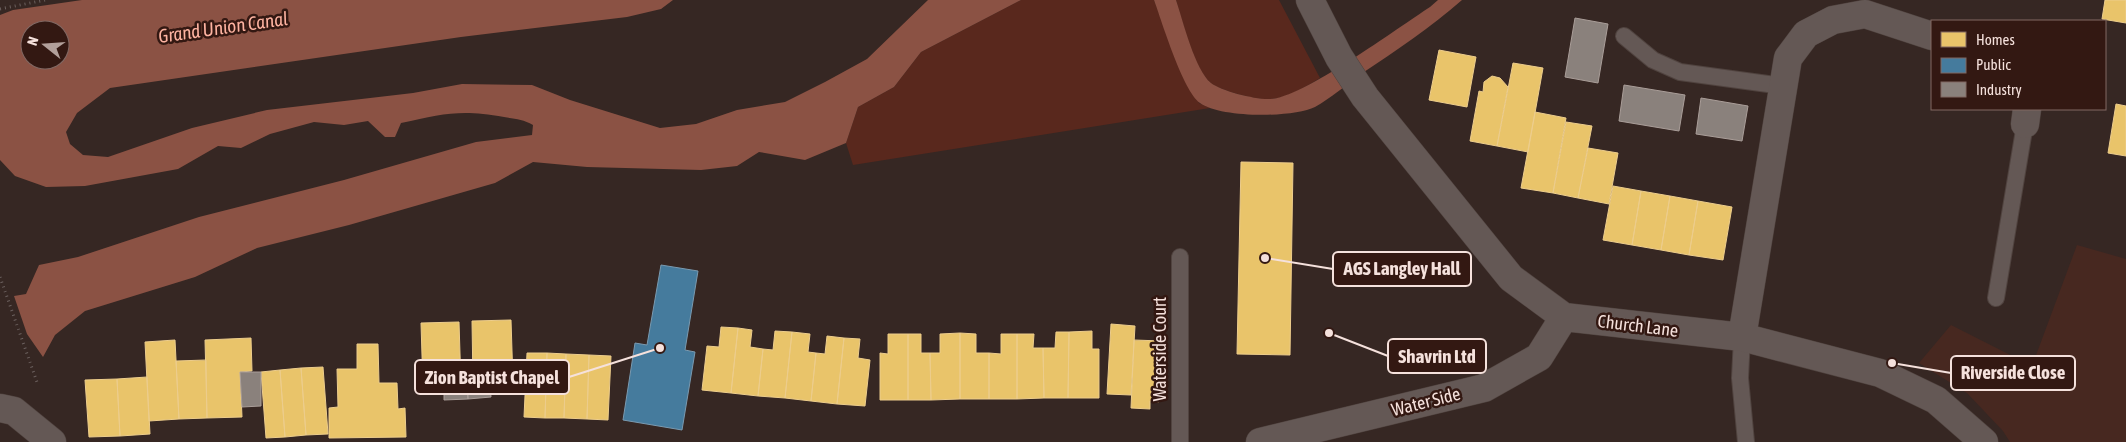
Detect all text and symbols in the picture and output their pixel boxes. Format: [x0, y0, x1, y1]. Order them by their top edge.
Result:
water label: Grand Union Canal [157, 7, 289, 47]
north arrow [20, 20, 70, 70]
legend [1931, 20, 2106, 110]
text: Homes [1976, 31, 2015, 48]
text: N [24, 35, 41, 47]
text: Public [1976, 56, 2011, 73]
text: Industry [1976, 81, 2022, 98]
callout: AGS Langley Hall [1333, 252, 1471, 286]
text: AGS Langley Hall [1342, 257, 1462, 279]
street label: Waterside Court [1149, 297, 1170, 401]
street label: Church Lane [1597, 310, 1680, 341]
callout: Shavrin Ltd [1388, 339, 1486, 373]
text: Shavrin Ltd [1398, 345, 1476, 367]
callout: Riverside Close [1951, 356, 2075, 390]
callout: Zion Baptist Chapel [415, 360, 569, 394]
text: Riverside Close [1961, 361, 2066, 383]
text: Zion Baptist Chapel [425, 366, 560, 388]
street label: Water Side [1389, 383, 1463, 420]

